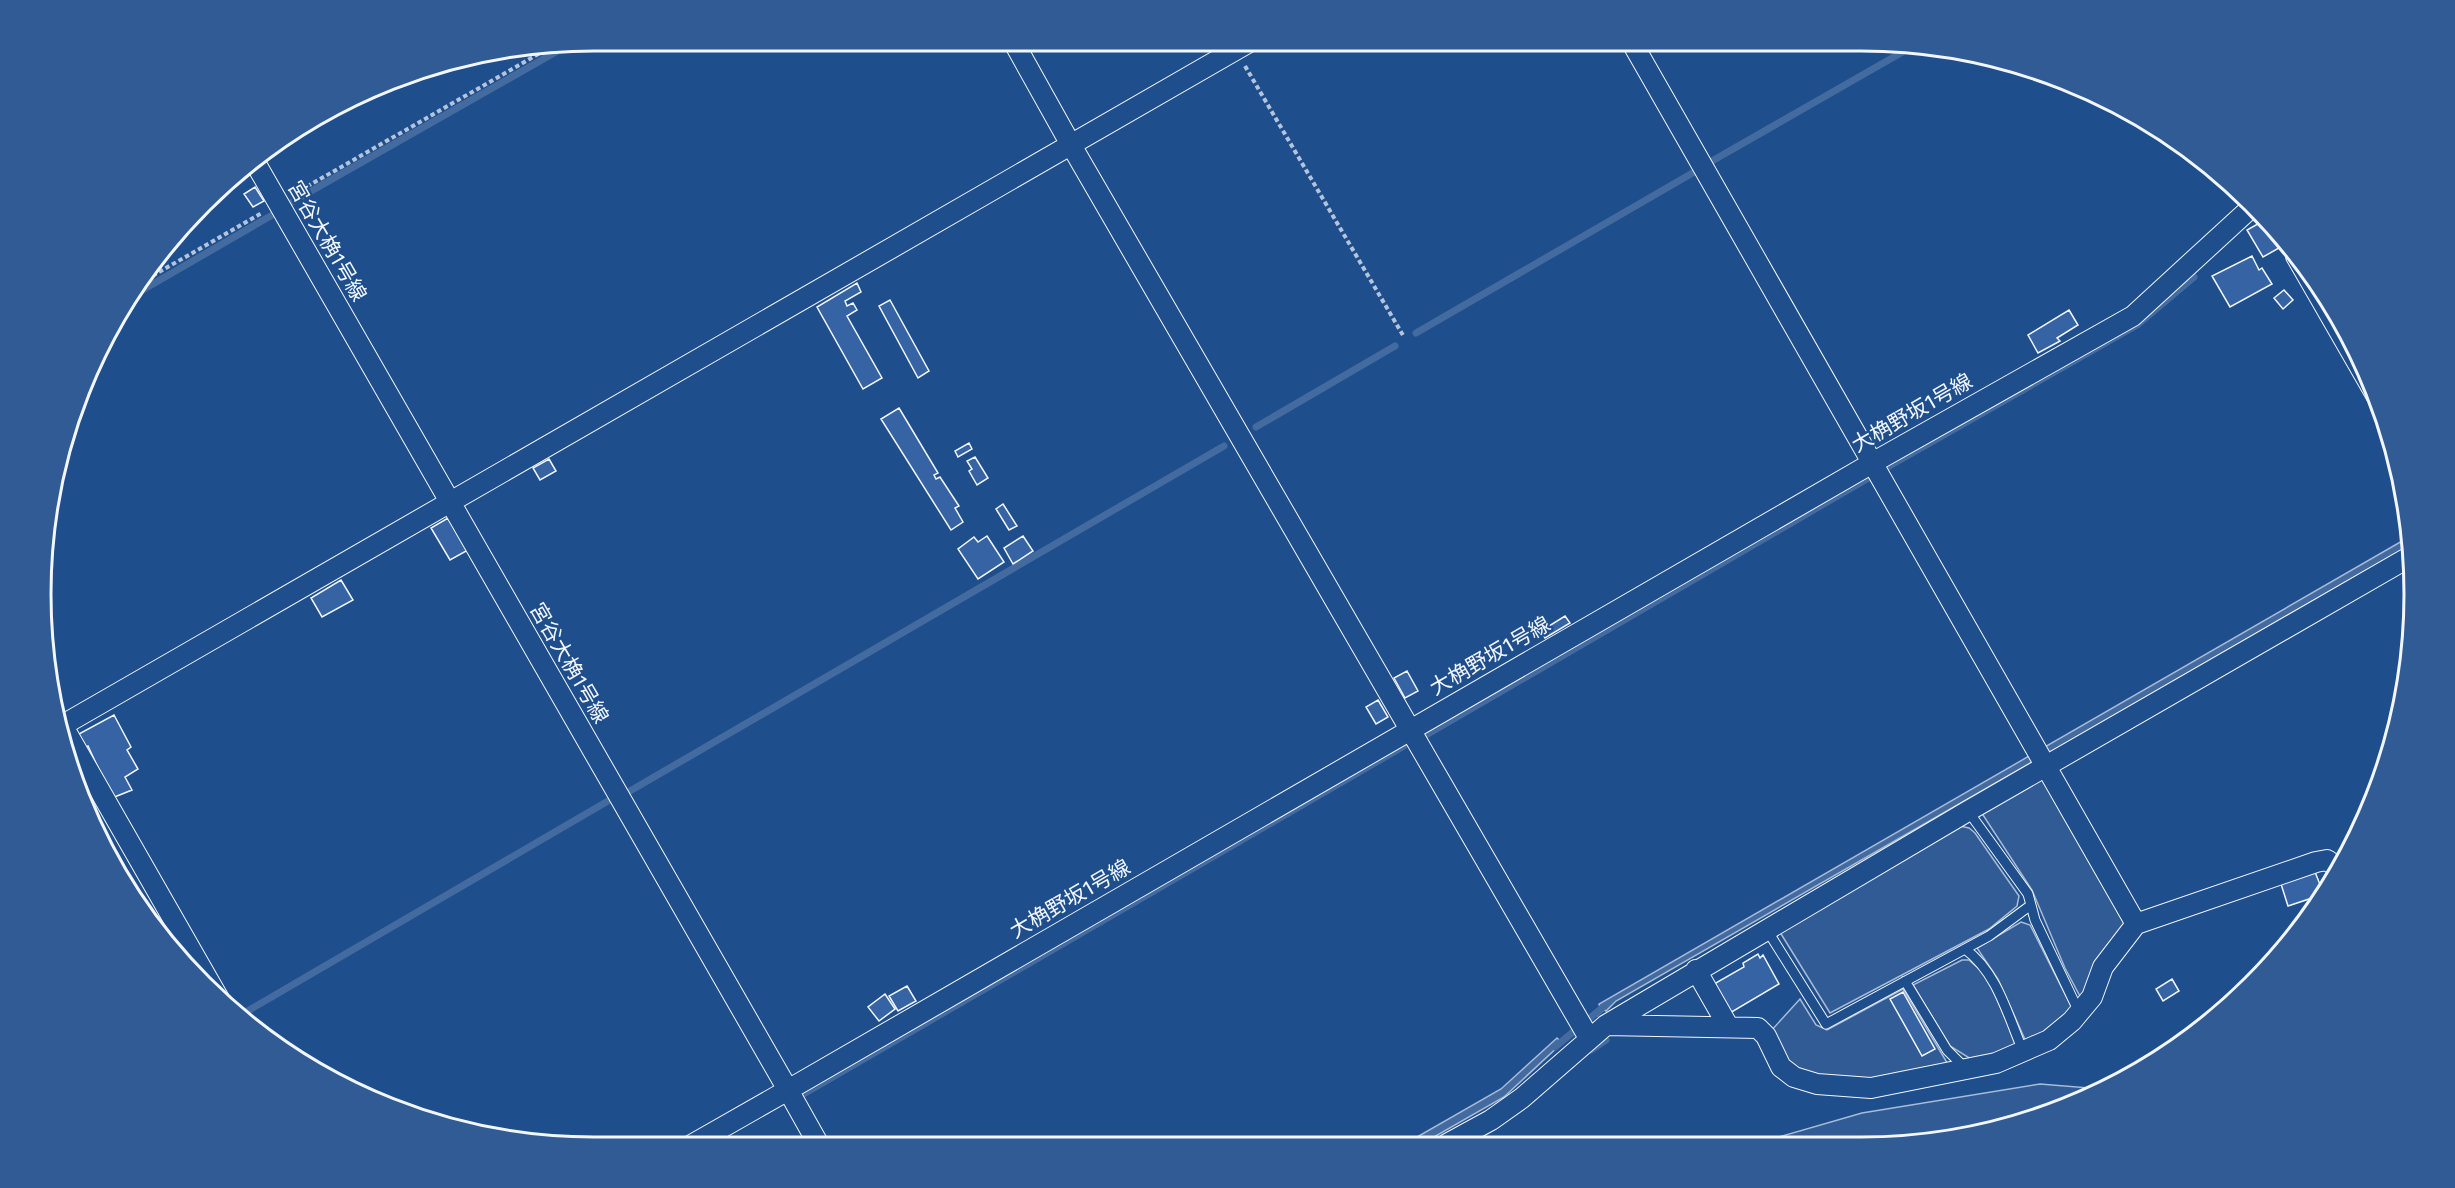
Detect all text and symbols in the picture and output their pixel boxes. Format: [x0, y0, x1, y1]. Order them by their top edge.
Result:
street label: 宮谷大桷1号線 [282, 176, 372, 306]
street label: 大桷野坂1号線 [1847, 368, 1977, 458]
street label: 宮谷大桷1号線 [524, 598, 614, 728]
street label: 大桷野坂1号線 [1425, 611, 1555, 701]
street label: 大桷野坂1号線 [1005, 854, 1135, 944]

